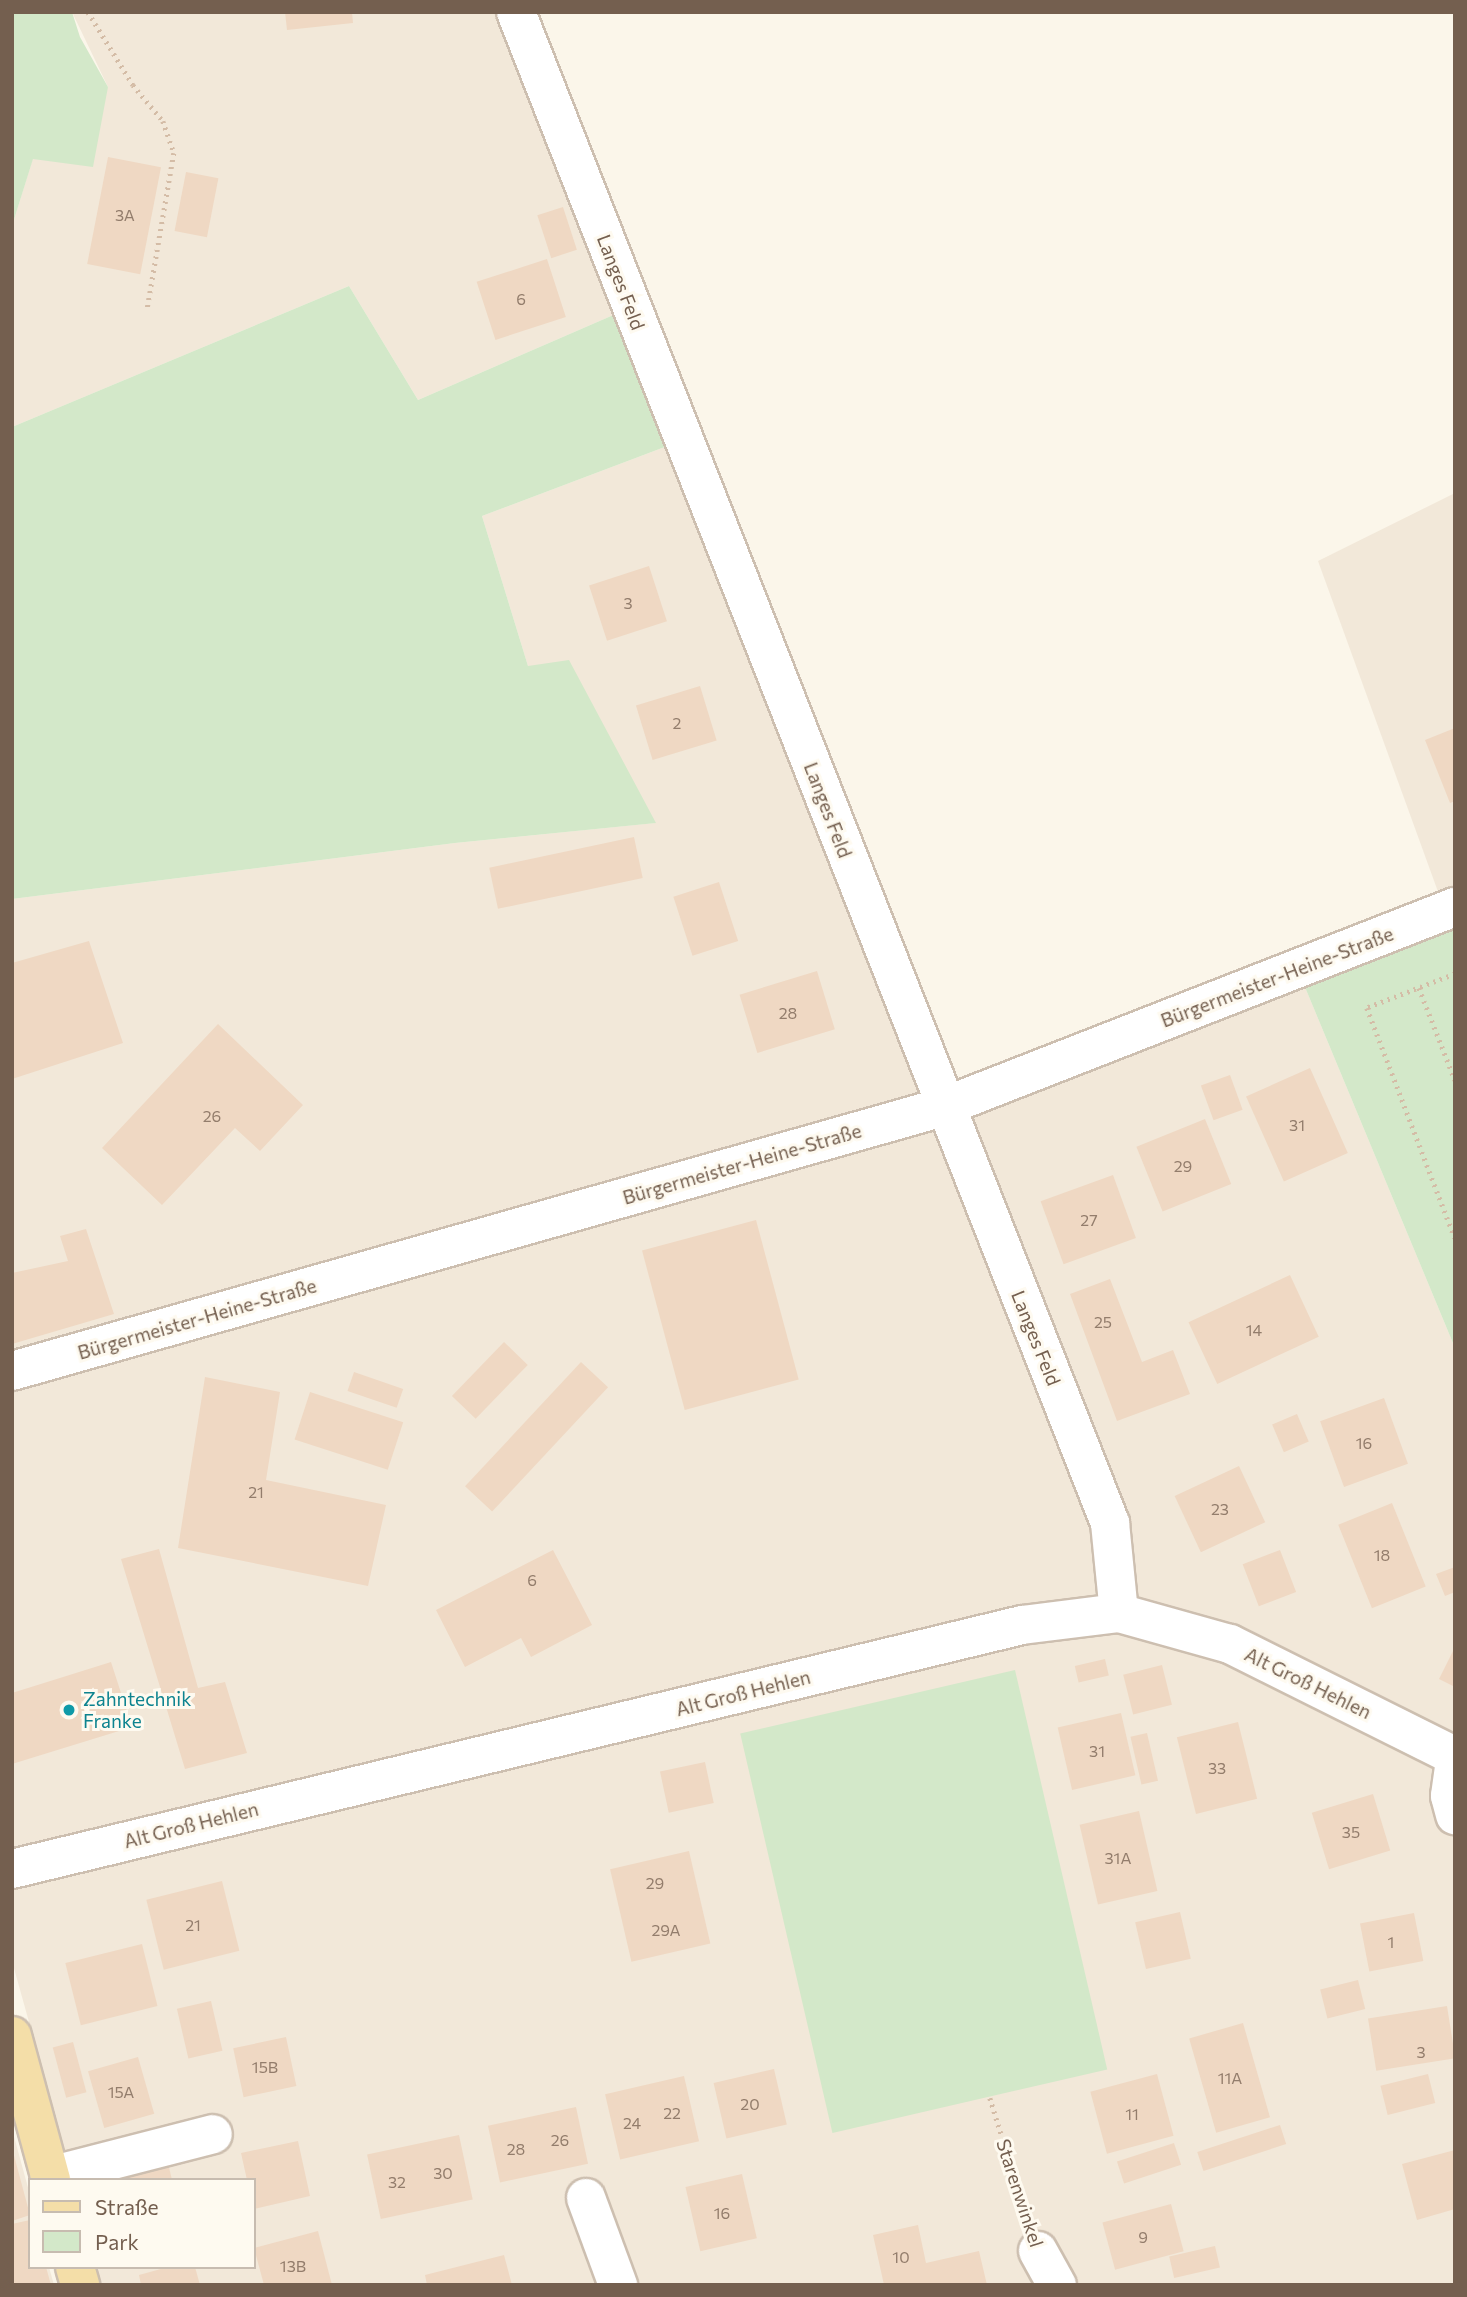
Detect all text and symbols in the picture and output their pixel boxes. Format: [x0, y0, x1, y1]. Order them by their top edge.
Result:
house number: 3A [115, 205, 135, 225]
street label: Langes Feld [592, 231, 650, 333]
house number: 6 [516, 289, 526, 309]
house number: 3 [623, 593, 633, 613]
house number: 2 [673, 713, 681, 733]
street label: Langes Feld [799, 759, 857, 861]
street label: Bürgermeister-Heine-Straße [1157, 922, 1397, 1032]
house number: 28 [779, 1003, 797, 1023]
house number: 26 [203, 1106, 221, 1126]
house number: 31 [1289, 1115, 1305, 1135]
street label: Bürgermeister-Heine-Straße [620, 1119, 864, 1209]
house number: 29 [1174, 1156, 1192, 1176]
house number: 27 [1080, 1210, 1098, 1230]
street label: Bürgermeister-Heine-Straße [75, 1274, 319, 1364]
street label: Langes Feld [1007, 1287, 1065, 1389]
house number: 25 [1094, 1312, 1112, 1332]
house number: 14 [1246, 1320, 1262, 1340]
house number: 16 [1356, 1433, 1372, 1453]
house number: 21 [248, 1482, 264, 1502]
house number: 23 [1211, 1499, 1229, 1519]
house number: 18 [1374, 1545, 1390, 1565]
house number: 6 [527, 1570, 537, 1590]
street label: Alt Groß Hehlen [1241, 1643, 1375, 1723]
street label: Alt Groß Hehlen [673, 1665, 813, 1721]
place label: Zahntechnik Franke [83, 1688, 191, 1732]
marker: Zahntechnik Franke [61, 1702, 77, 1718]
house number: 31 [1089, 1741, 1105, 1761]
house number: 33 [1208, 1758, 1226, 1778]
street label: Alt Groß Hehlen [121, 1797, 261, 1853]
house number: 35 [1342, 1822, 1360, 1842]
house number: 31A [1104, 1848, 1132, 1868]
house number: 29 [646, 1873, 664, 1893]
house number: 21 [185, 1915, 201, 1935]
house number: 29A [651, 1920, 681, 1940]
house number: 1 [1388, 1932, 1394, 1952]
house number: 3 [1416, 2042, 1426, 2062]
house number: 15B [252, 2057, 278, 2077]
house number: 11A [1218, 2068, 1242, 2088]
house number: 15A [108, 2082, 134, 2102]
house number: 20 [740, 2094, 760, 2114]
house number: 22 [663, 2103, 681, 2123]
house number: 11 [1125, 2104, 1139, 2124]
house number: 24 [623, 2113, 641, 2133]
house number: 26 [551, 2130, 569, 2150]
street label: Starenwinkel [992, 2136, 1048, 2250]
house number: 28 [507, 2139, 525, 2159]
house number: 30 [433, 2163, 453, 2183]
house number: 32 [388, 2172, 406, 2192]
legend [28, 2178, 256, 2269]
text: Straße [95, 2194, 159, 2219]
house number: 16 [714, 2203, 730, 2223]
house number: 9 [1138, 2227, 1148, 2247]
text: Park [95, 2229, 139, 2254]
house number: 10 [892, 2247, 910, 2267]
house number: 13B [280, 2256, 306, 2276]

